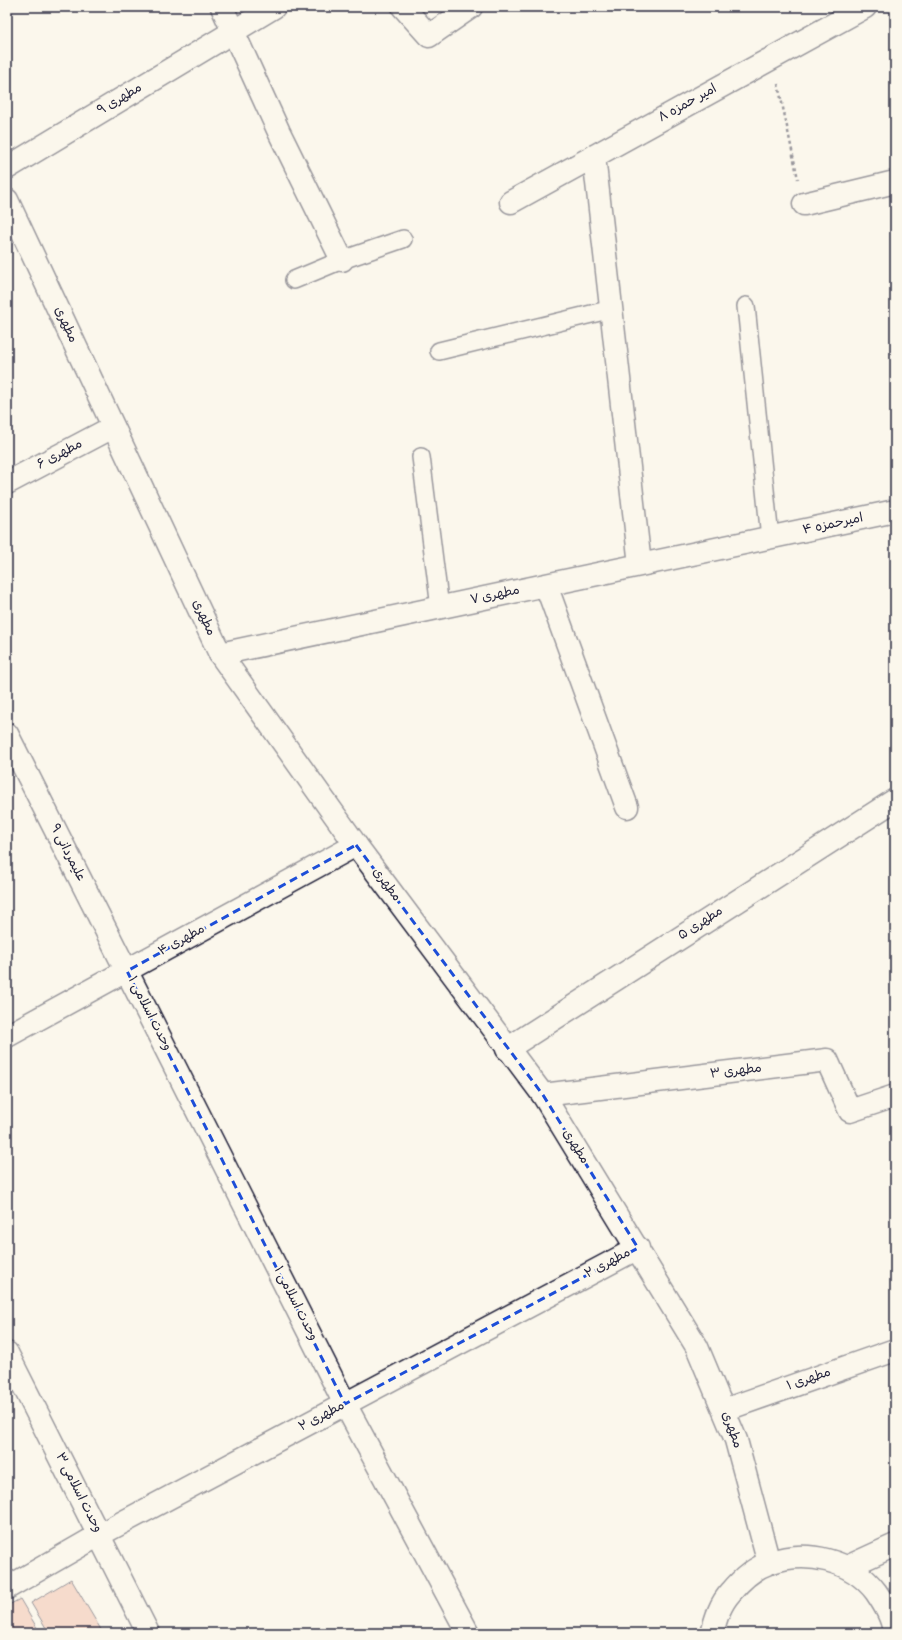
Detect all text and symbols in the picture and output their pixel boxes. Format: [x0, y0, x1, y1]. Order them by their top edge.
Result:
street label: مطهری ۹ [94, 79, 146, 121]
street label: امیر حمزه ۸ [655, 80, 721, 128]
street label: مطهری [48, 304, 82, 346]
street label: مطهری ۶ [34, 435, 86, 475]
street label: امیرحمزه ۴ [801, 509, 865, 541]
street label: مطهری ۷ [468, 581, 522, 611]
street label: مطهری [186, 597, 220, 639]
street label: علیمردانی ۹ [44, 821, 90, 885]
street label: مطهری [367, 864, 405, 906]
street label: مطهری ۵ [675, 902, 727, 946]
street label: مطهری ۴ [155, 920, 209, 962]
street label: وحدت اسلامی ۱ [122, 973, 176, 1055]
street label: مطهری ۳ [709, 1059, 763, 1085]
street label: مطهری [557, 1126, 593, 1168]
street label: مطهری ۲ [582, 1244, 634, 1284]
street label: وحدت اسلامی ۱ [268, 1263, 322, 1345]
street label: مطهری ۱ [784, 1364, 834, 1396]
street label: مطهری ۲ [296, 1397, 348, 1437]
street label: مطهری [716, 1409, 746, 1451]
street label: وحدت اسلامی ۳ [50, 1450, 106, 1536]

